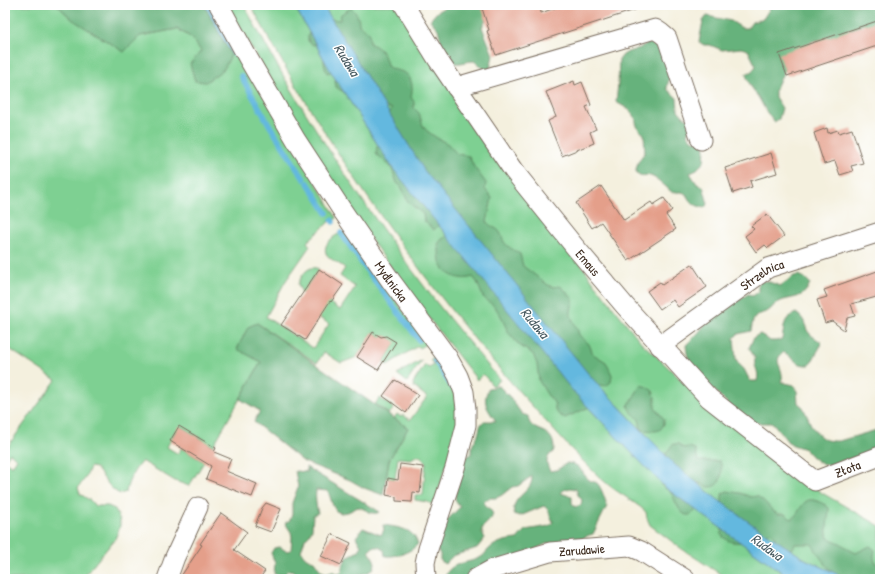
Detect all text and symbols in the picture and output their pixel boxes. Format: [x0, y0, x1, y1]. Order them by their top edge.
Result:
water label: Rudawa [330, 40, 366, 81]
street label: Emaus [572, 245, 605, 280]
street label: Strzelnica [736, 255, 786, 294]
street label: Mydlnicka [371, 257, 412, 305]
water label: Rudawa [517, 303, 555, 343]
street label: Złota [832, 455, 863, 482]
water label: Rudawa [748, 529, 788, 565]
street label: Zarudawie [558, 539, 606, 560]

